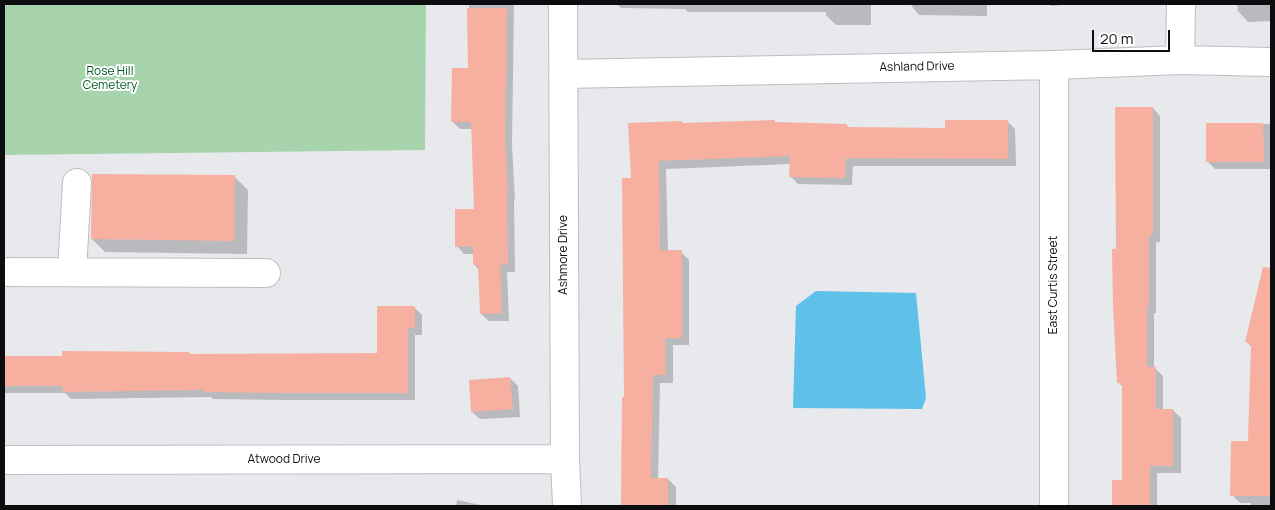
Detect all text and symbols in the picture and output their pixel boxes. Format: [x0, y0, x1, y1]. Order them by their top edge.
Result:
scale bar [1095, 20, 1172, 52]
text: 20 m [1100, 28, 1133, 49]
street label: Ashland Drive [879, 59, 955, 75]
park label: Rose Hill Cemetery [83, 65, 137, 93]
street label: Ashmore Drive [557, 215, 571, 295]
street label: East Curtis Street [1047, 236, 1061, 334]
street label: Atwood Drive [248, 453, 320, 467]

